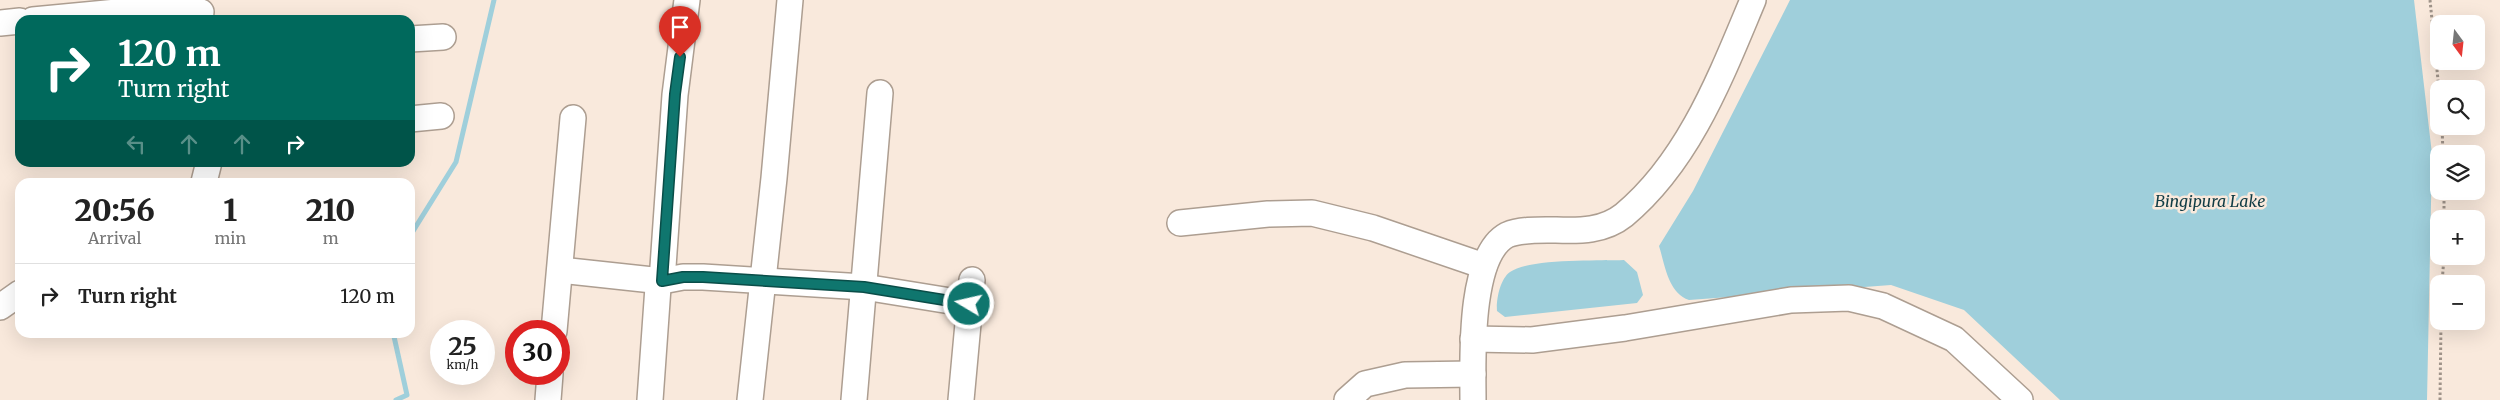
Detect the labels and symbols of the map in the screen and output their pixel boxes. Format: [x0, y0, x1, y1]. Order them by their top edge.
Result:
pin [659, 6, 701, 57]
north arrow [2430, 15, 2485, 70]
water label: Bingipura Lake [2155, 191, 2265, 211]
position arrow [942, 277, 994, 329]
speed limit sign: 30 [505, 320, 570, 385]

